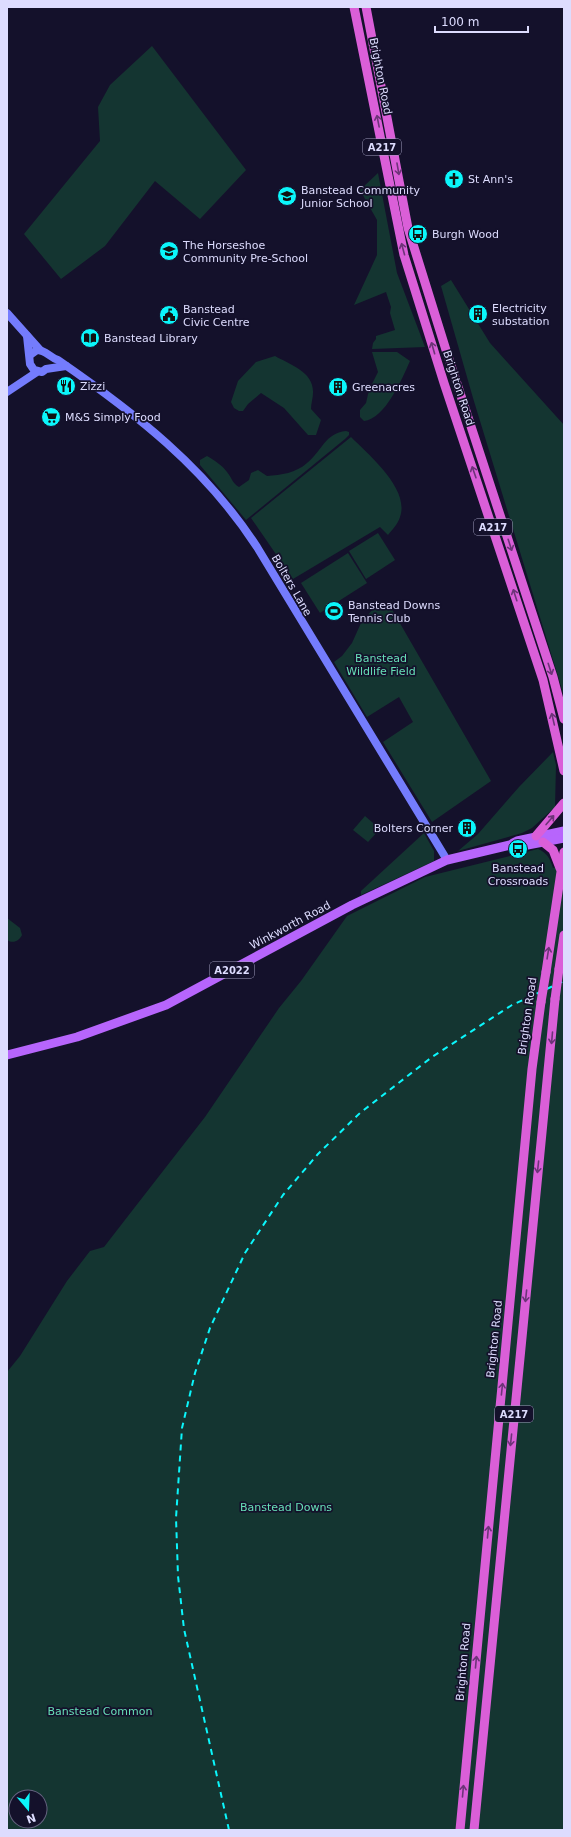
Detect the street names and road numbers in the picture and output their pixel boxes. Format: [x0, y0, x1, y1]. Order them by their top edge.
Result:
street label: Brighton Road [367, 36, 394, 116]
road number: A217 [363, 139, 401, 155]
street label: Brighton Road [440, 349, 477, 427]
road number: A217 [474, 519, 512, 535]
street label: Bolters Lane [269, 552, 315, 618]
street label: Winkworth Road [248, 899, 333, 952]
road number: A2022 [210, 962, 254, 978]
street label: Brighton Road [516, 976, 539, 1056]
street label: Brighton Road [484, 1299, 505, 1379]
road number: A217 [495, 1406, 533, 1422]
street label: Brighton Road [454, 1623, 473, 1702]

